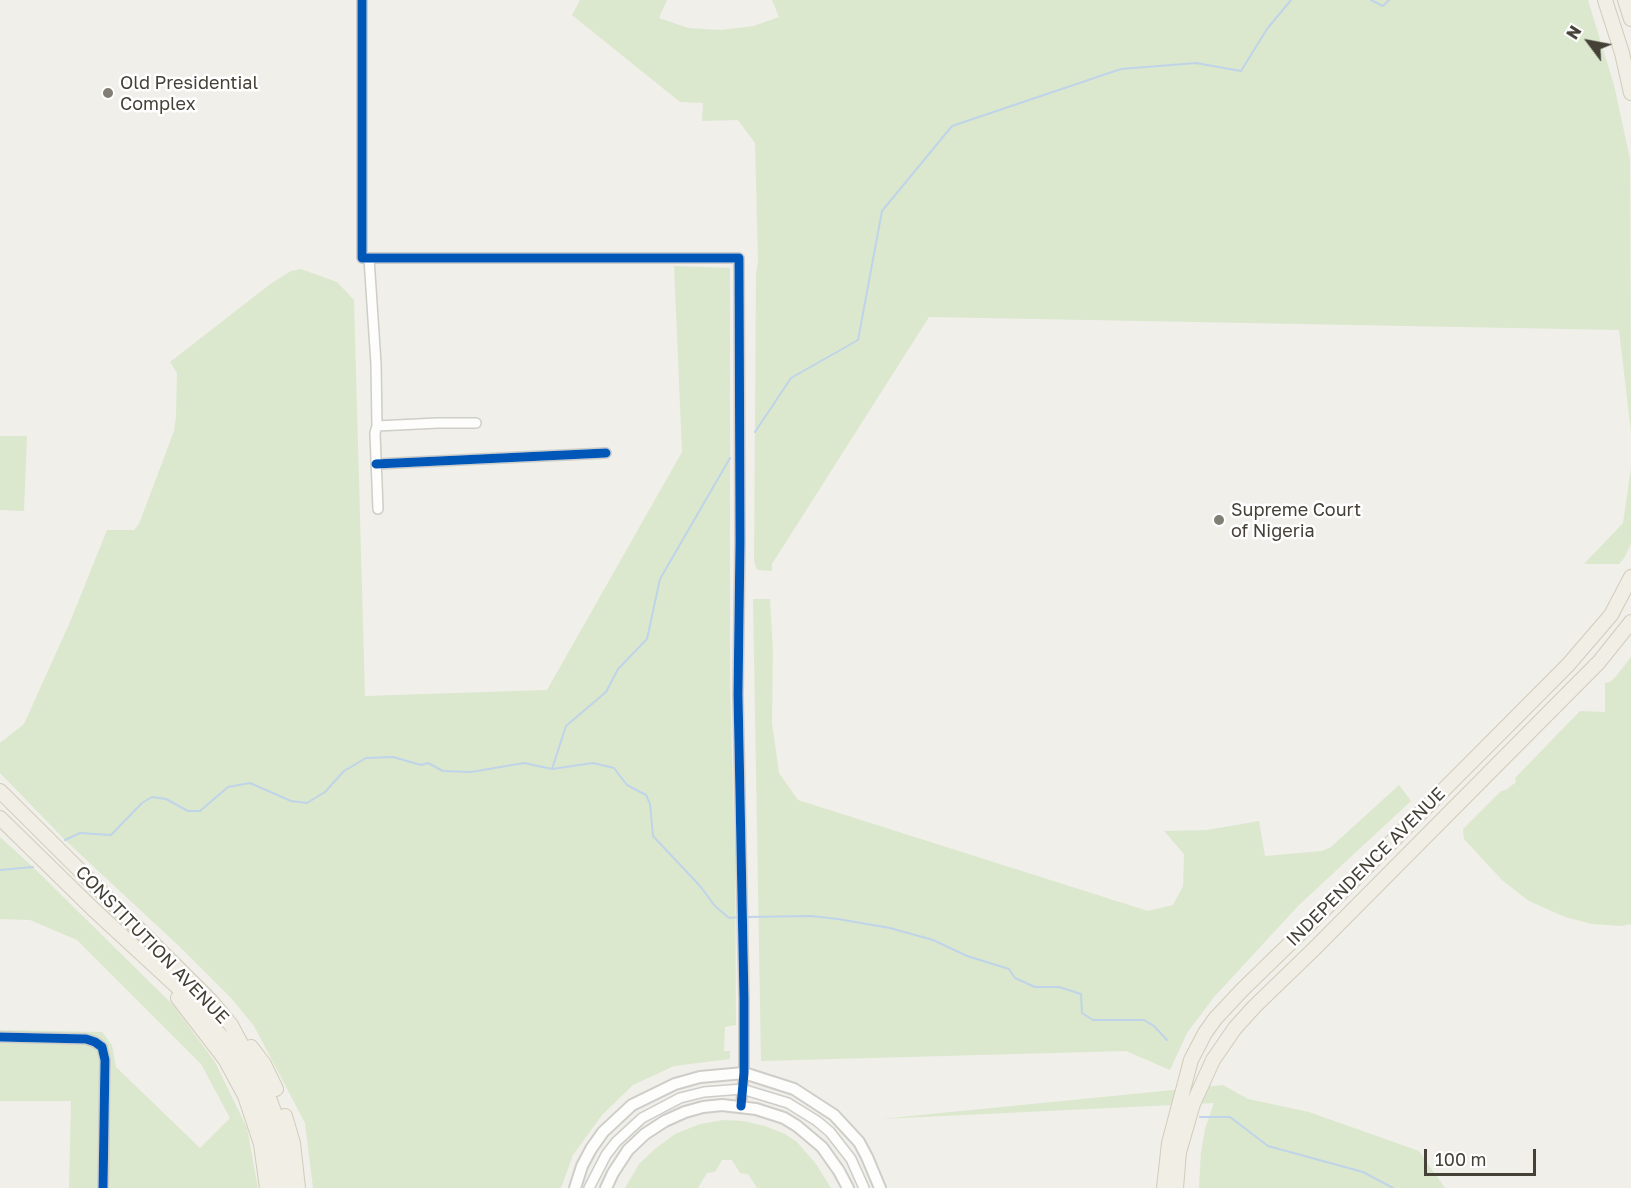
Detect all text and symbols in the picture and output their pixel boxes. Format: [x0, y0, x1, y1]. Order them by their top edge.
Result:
north arrow [1559, 12, 1619, 72]
text: N [1562, 22, 1585, 43]
place label: Old Presidential Complex [120, 72, 258, 115]
marker: Old Presidential Complex [101, 86, 115, 100]
place label: Supreme Court of Nigeria [1231, 499, 1361, 542]
marker: Supreme Court of Nigeria [1212, 513, 1226, 527]
street label: INDEPENDENCE AVENUE [1282, 783, 1450, 951]
street label: CONSTITUTION AVENUE [71, 862, 233, 1028]
scale bar [1427, 1137, 1540, 1175]
text: 100 m [1435, 1148, 1486, 1170]

